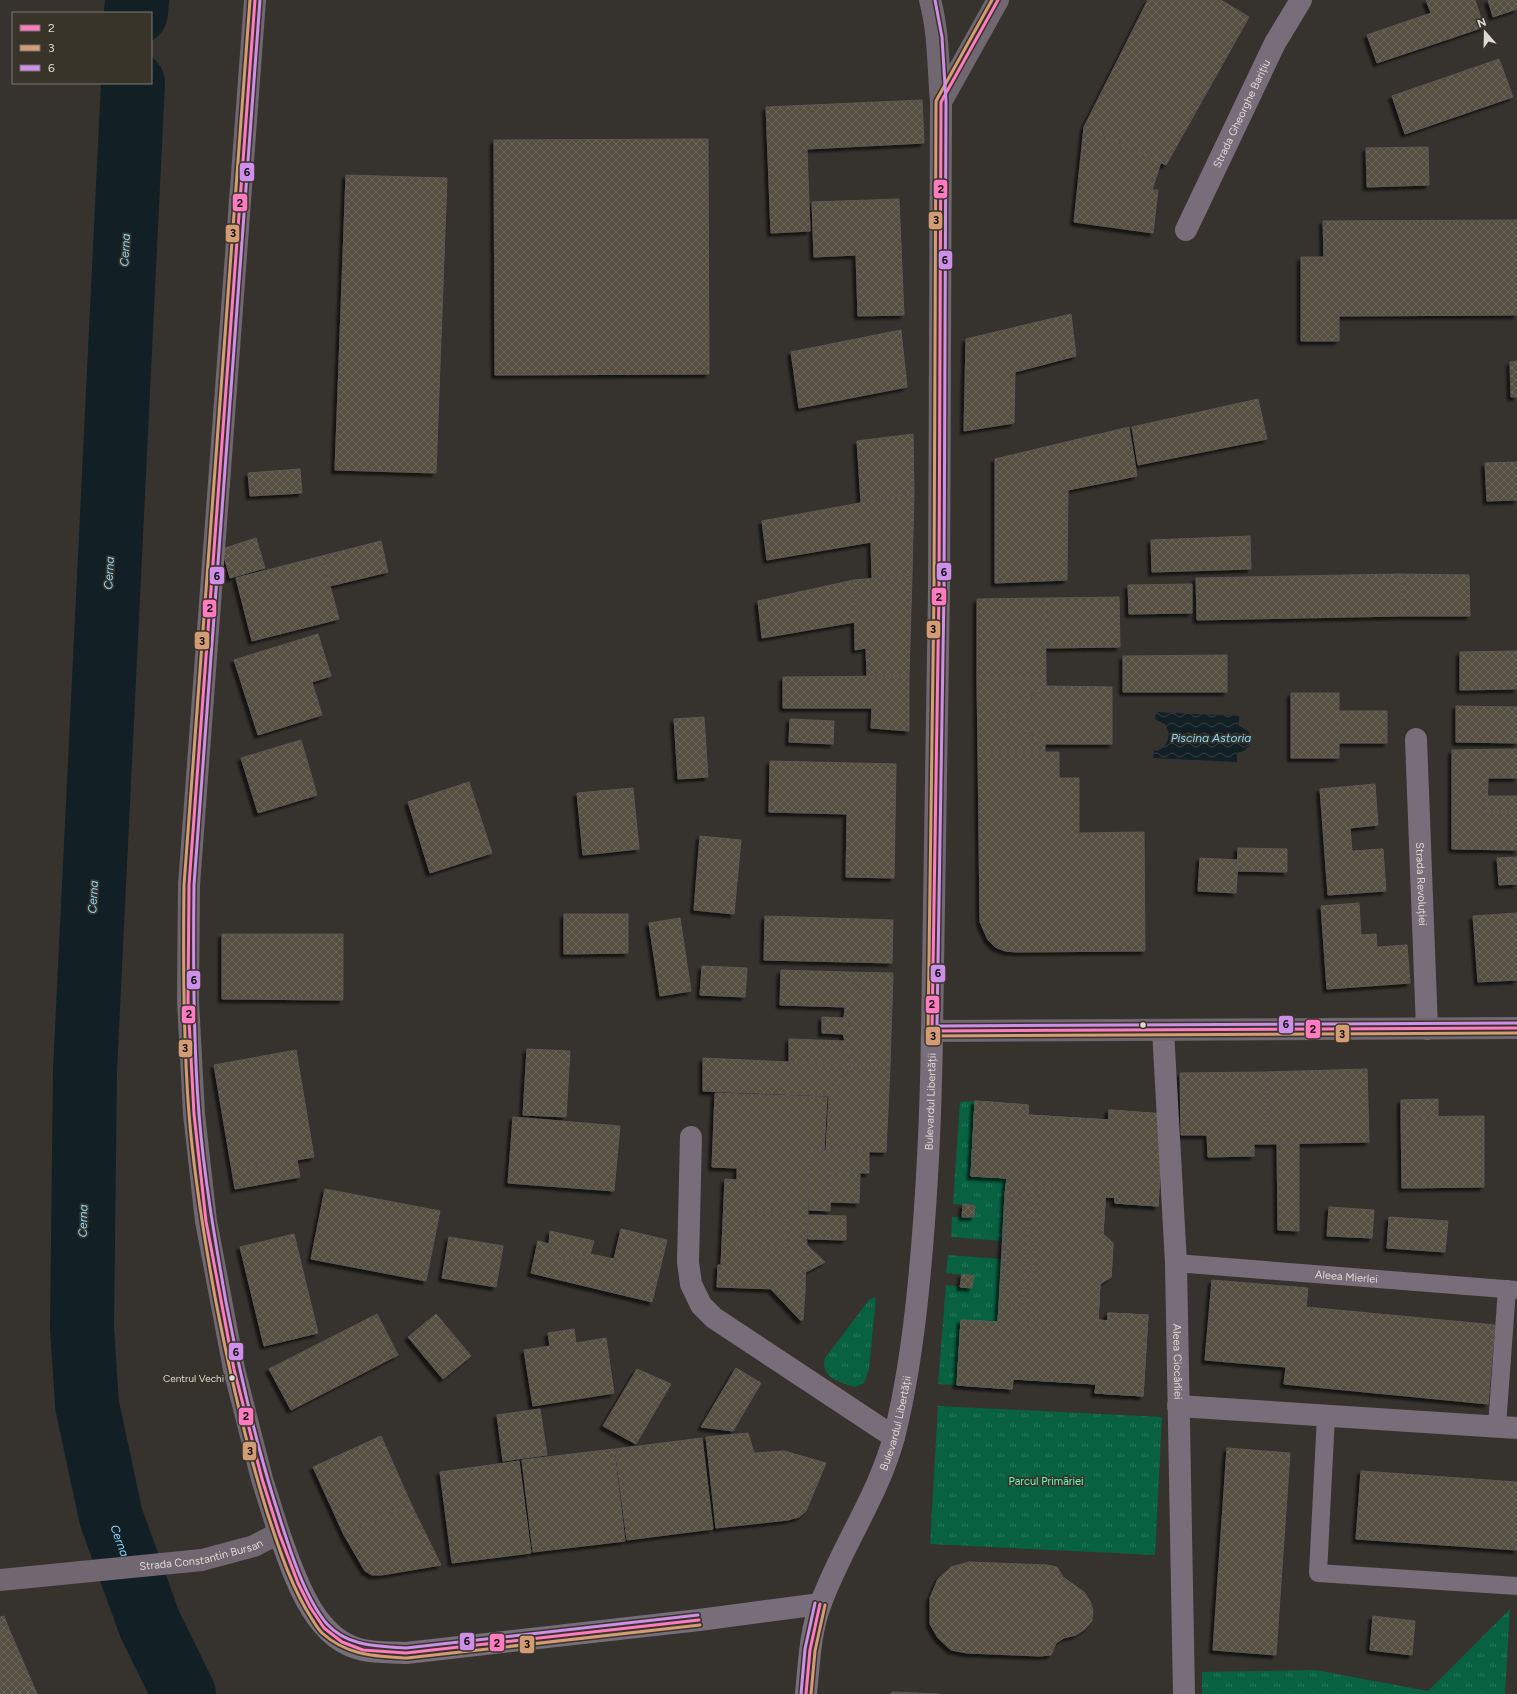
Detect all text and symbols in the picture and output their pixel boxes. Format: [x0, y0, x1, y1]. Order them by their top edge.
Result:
legend [12, 12, 152, 84]
north arrow [1465, 12, 1505, 52]
text: N [1476, 16, 1488, 31]
text: 2 [48, 21, 55, 35]
text: 3 [48, 41, 55, 55]
street label: Strada Gheorghe Barițiu [1211, 57, 1273, 170]
text: 6 [48, 61, 55, 75]
line badge: 6 [239, 162, 255, 182]
text: 6 [244, 166, 251, 179]
line badge: 2 [933, 179, 948, 199]
text: 2 [938, 183, 944, 196]
line badge: 2 [232, 193, 248, 212]
text: 2 [237, 197, 243, 210]
line badge: 3 [928, 211, 943, 230]
text: 3 [933, 214, 939, 227]
line badge: 3 [225, 224, 240, 243]
text: 3 [230, 227, 236, 240]
water label: Cerna [117, 233, 133, 267]
line badge: 6 [938, 250, 953, 270]
text: 6 [942, 254, 949, 267]
water label: Cerna [101, 556, 117, 590]
line badge: 6 [936, 562, 952, 581]
line badge: 6 [209, 566, 225, 585]
text: 6 [941, 566, 948, 579]
text: 6 [214, 570, 221, 583]
line badge: 2 [931, 587, 947, 606]
text: 2 [936, 591, 942, 604]
line badge: 2 [202, 599, 217, 618]
text: 2 [207, 602, 213, 615]
line badge: 3 [926, 620, 941, 639]
text: 3 [930, 623, 936, 636]
line badge: 3 [194, 631, 210, 650]
text: 3 [199, 635, 205, 648]
water label: Piscina Astoria [1171, 731, 1251, 745]
street label: Strada Revoluției [1413, 842, 1429, 926]
water label: Cerna [85, 880, 101, 914]
line badge: 6 [930, 964, 946, 983]
text: 6 [935, 967, 942, 980]
line badge: 6 [186, 970, 201, 990]
text: 6 [191, 974, 198, 987]
line badge: 2 [925, 995, 940, 1014]
text: 2 [929, 998, 935, 1011]
line badge: 2 [181, 1005, 196, 1024]
text: 2 [186, 1008, 192, 1021]
line badge: 6 [1278, 1015, 1294, 1034]
text: 6 [1283, 1018, 1290, 1031]
line badge: 2 [1305, 1019, 1321, 1039]
unlabelled marker [1138, 1020, 1148, 1030]
text: 2 [1310, 1023, 1316, 1036]
line badge: 3 [1335, 1024, 1350, 1043]
line badge: 3 [925, 1026, 941, 1046]
text: 3 [1339, 1028, 1345, 1041]
text: 3 [930, 1030, 936, 1043]
line badge: 3 [178, 1039, 193, 1058]
text: 3 [182, 1042, 188, 1055]
street label: Bulevardul Libertății [922, 1053, 939, 1151]
water label: Cerna [76, 1204, 90, 1238]
street label: Aleea Mierlei [1315, 1268, 1378, 1286]
street label: Aleea Ciocârliei [1170, 1324, 1185, 1400]
line badge: 6 [228, 1342, 244, 1361]
text: 6 [233, 1346, 240, 1359]
place label: Centrul Vechi [163, 1372, 224, 1385]
marker: Centrul Vechi [227, 1373, 237, 1383]
street label: Bulevardul Libertății [877, 1375, 914, 1473]
line badge: 2 [238, 1407, 254, 1426]
text: 2 [243, 1410, 249, 1423]
line badge: 3 [242, 1441, 257, 1461]
text: 3 [247, 1445, 253, 1458]
park label: Parcul Primăriei [1008, 1475, 1084, 1488]
water label: Cerna [107, 1523, 132, 1559]
street label: Strada Constantin Bursan [139, 1537, 265, 1573]
line badge: 6 [459, 1632, 475, 1651]
line badge: 2 [489, 1633, 505, 1652]
text: 6 [464, 1635, 471, 1648]
line badge: 3 [519, 1635, 535, 1654]
text: 2 [494, 1637, 500, 1650]
text: 3 [524, 1638, 530, 1651]

